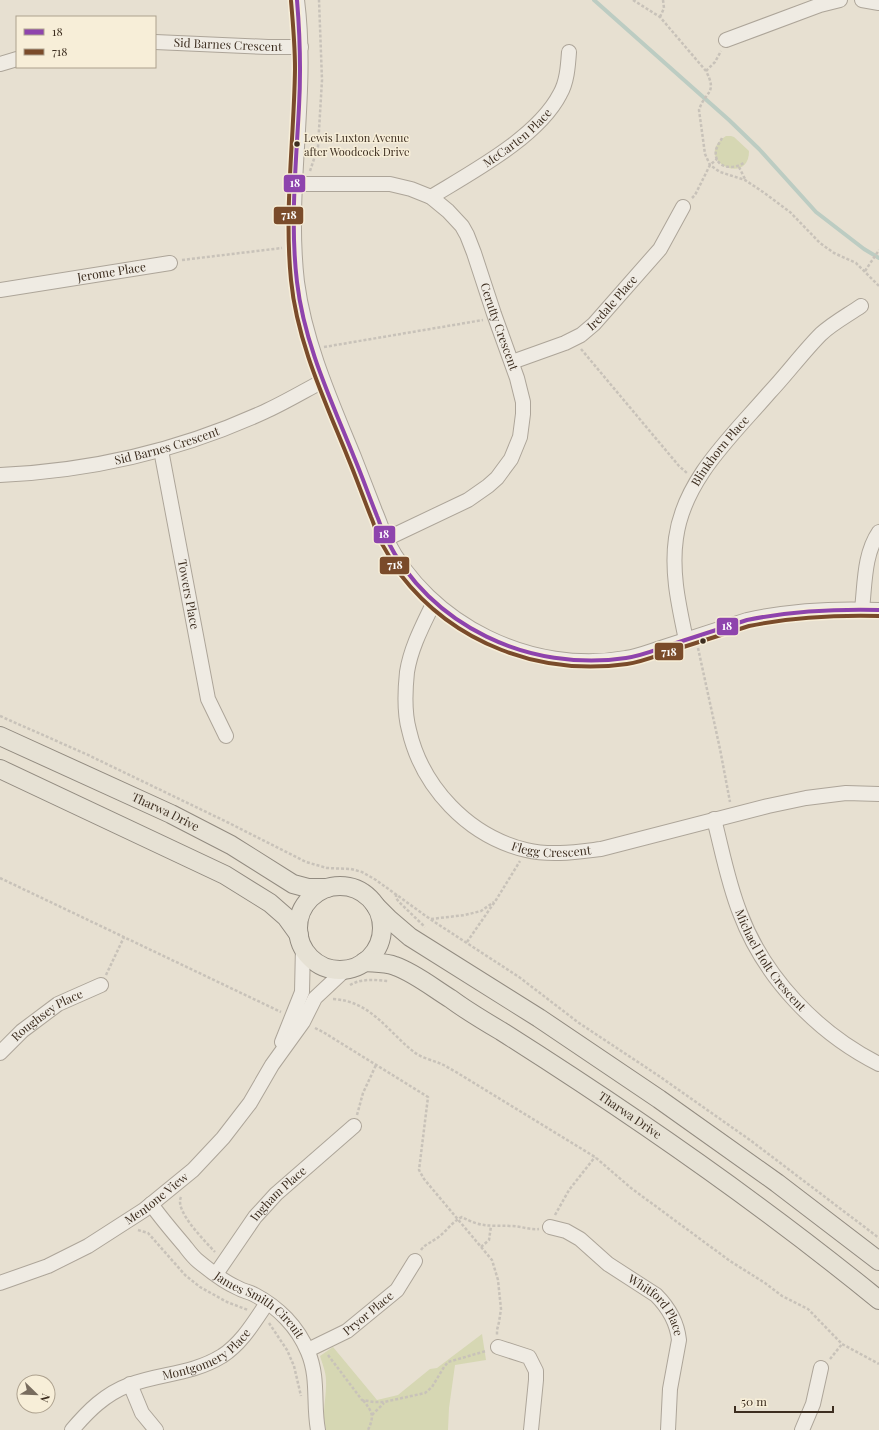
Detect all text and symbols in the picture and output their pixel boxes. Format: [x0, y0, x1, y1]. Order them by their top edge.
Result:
legend [16, 16, 156, 68]
text: 18 [52, 23, 63, 39]
street label: Sid Barnes Crescent [173, 34, 283, 54]
text: 718 [52, 43, 68, 59]
street label: McCarten Place [480, 105, 555, 170]
place label: Lewis Luxton Avenue after Woodcock Drive [304, 130, 410, 159]
marker: Lewis Luxton Avenue after Woodcock Drive [292, 139, 302, 149]
line badge: 18 [283, 174, 306, 193]
text: 18 [290, 175, 300, 190]
line badge: 718 [273, 206, 304, 225]
text: 718 [281, 207, 297, 222]
street label: Jerome Place [75, 258, 147, 285]
street label: Iredale Place [583, 271, 640, 334]
street label: Cerutty Crescent [477, 281, 523, 373]
street label: Blinkhorn Place [687, 412, 752, 489]
street label: Sid Barnes Crescent [113, 422, 222, 468]
line badge: 18 [373, 525, 396, 544]
text: 18 [379, 526, 389, 541]
line badge: 718 [379, 556, 410, 575]
text: 718 [387, 557, 403, 572]
street label: Towers Place [175, 558, 204, 630]
line badge: 18 [716, 617, 739, 636]
text: 18 [722, 618, 732, 633]
unlabelled marker [698, 636, 708, 646]
line badge: 718 [654, 642, 684, 661]
text: 718 [661, 644, 677, 659]
street label: Tharwa Drive [129, 788, 202, 834]
street label: Flegg Crescent [510, 837, 592, 860]
street label: Michael Holt Crescent [732, 907, 810, 1015]
street label: Roughsey Place [7, 985, 85, 1044]
street label: Tharwa Drive [596, 1088, 665, 1142]
street label: Ingham Place [246, 1162, 309, 1224]
street label: Mentone View [121, 1168, 192, 1227]
street label: James Smith Circuit [211, 1267, 309, 1342]
street label: Whitford Place [625, 1270, 687, 1337]
street label: Pryor Place [339, 1287, 396, 1338]
street label: Montgomery Place [161, 1325, 254, 1383]
north arrow [16, 1374, 56, 1414]
scale bar [735, 1388, 833, 1414]
text: N [37, 1392, 54, 1405]
text: 50 m [741, 1393, 767, 1409]

